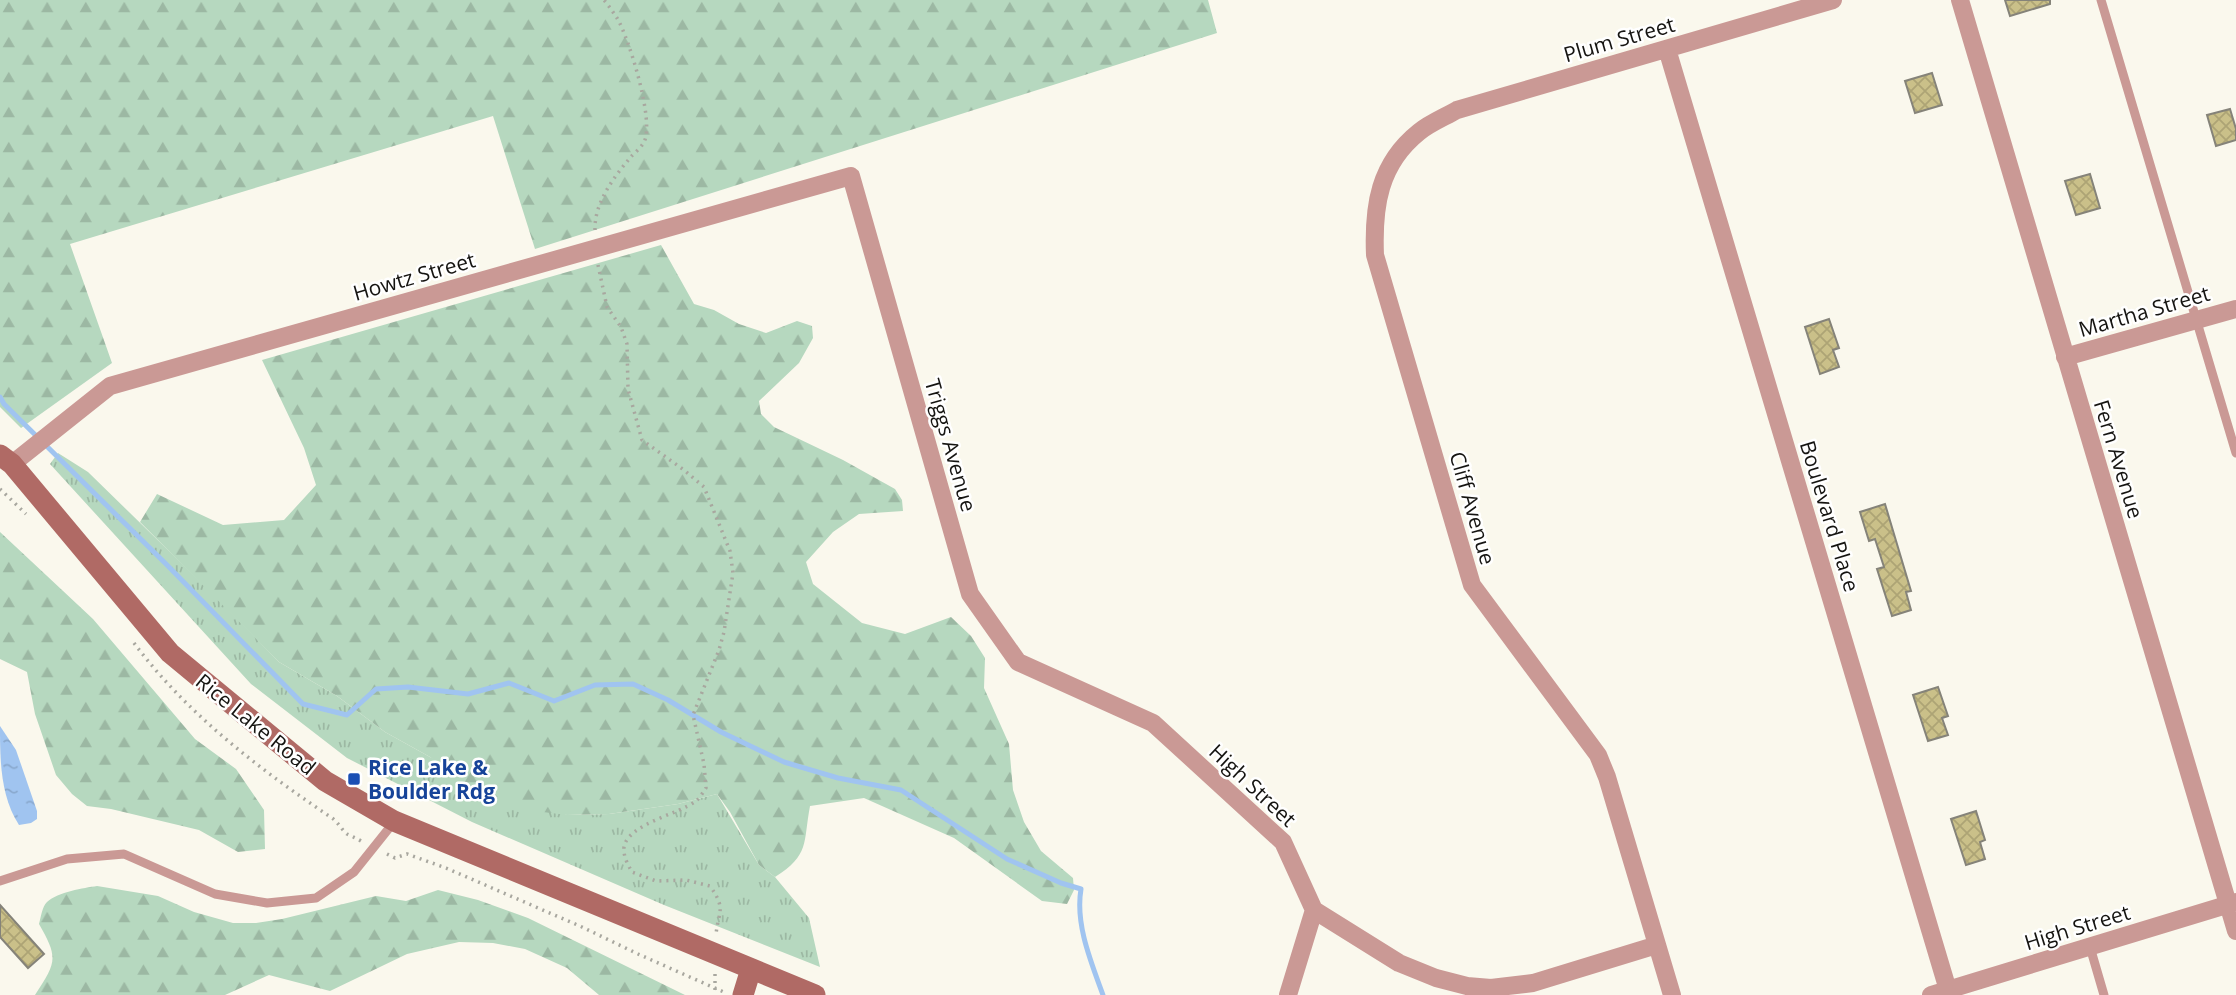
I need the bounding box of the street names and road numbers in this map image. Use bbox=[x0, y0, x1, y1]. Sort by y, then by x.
street label: Plum Street bbox=[1560, 10, 1678, 68]
street label: Howtz Street bbox=[350, 245, 478, 307]
street label: Martha Street bbox=[2075, 279, 2213, 343]
street label: Triggs Avenue bbox=[919, 375, 983, 515]
street label: Fern Avenue bbox=[2088, 396, 2150, 522]
street label: Boulevard Place bbox=[1794, 437, 1866, 595]
street label: Cliff Avenue bbox=[1443, 448, 1503, 568]
street label: Rice Lake Road bbox=[190, 667, 322, 781]
street label: High Street bbox=[1204, 738, 1302, 832]
street label: High Street bbox=[2021, 898, 2133, 956]

